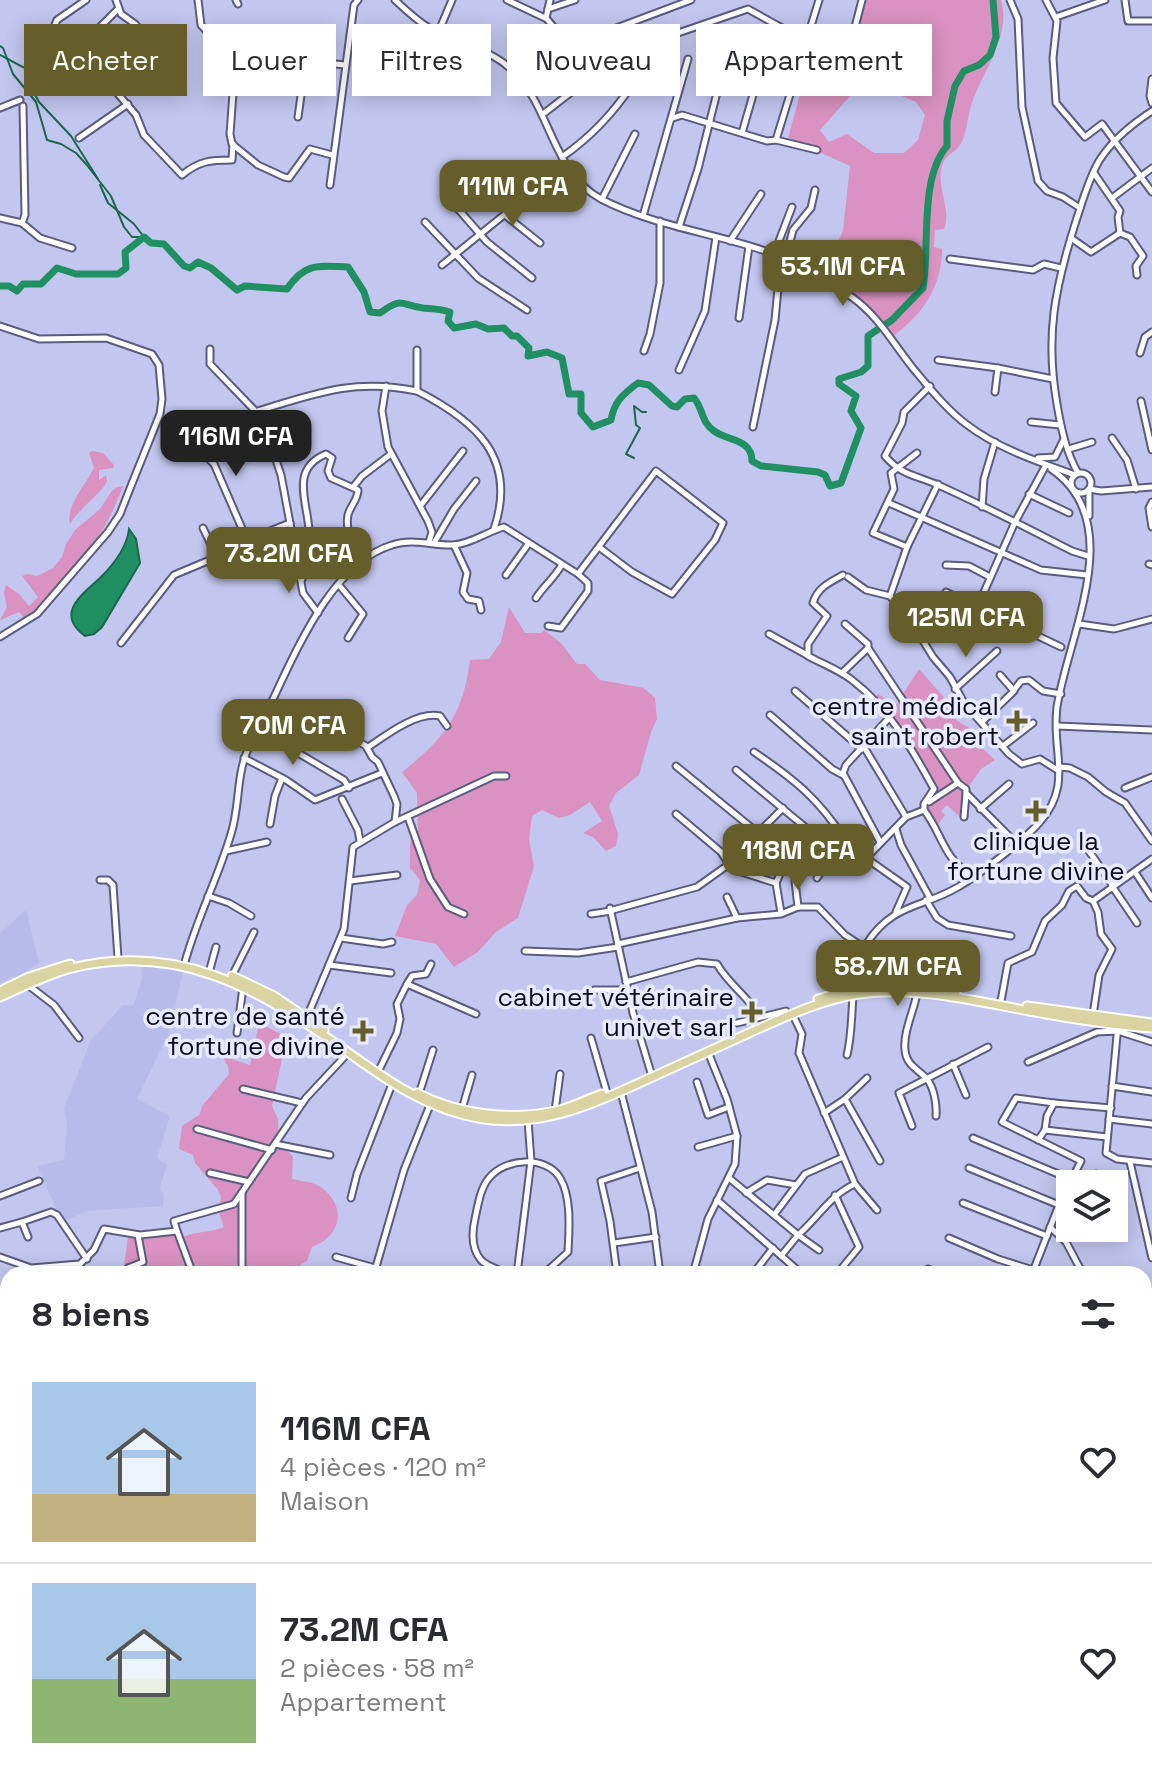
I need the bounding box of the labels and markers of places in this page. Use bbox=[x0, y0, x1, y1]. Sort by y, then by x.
pin: 111M CFA bbox=[430, 160, 596, 228]
pin: 53.1M CFA bbox=[751, 240, 935, 308]
pin: 116M CFA bbox=[153, 410, 319, 478]
pin: 73.2M CFA bbox=[197, 527, 381, 595]
pin: 125M CFA bbox=[883, 591, 1049, 659]
place label: centre médical saint robert bbox=[811, 689, 999, 753]
pin: 70M CFA bbox=[219, 699, 367, 767]
marker: centre médical saint robert bbox=[1006, 710, 1028, 732]
marker: clinique la fortune divine bbox=[1025, 800, 1047, 822]
pin: 118M CFA bbox=[715, 824, 881, 892]
place label: clinique la fortune divine bbox=[947, 824, 1125, 888]
pin: 58.7M CFA bbox=[806, 940, 990, 1008]
place label: cabinet vétérinaire univet sarl bbox=[498, 980, 734, 1044]
place label: centre de santé fortune divine bbox=[145, 999, 345, 1063]
marker: cabinet vétérinaire univet sarl bbox=[741, 1001, 763, 1023]
marker: centre de santé fortune divine bbox=[352, 1020, 374, 1042]

